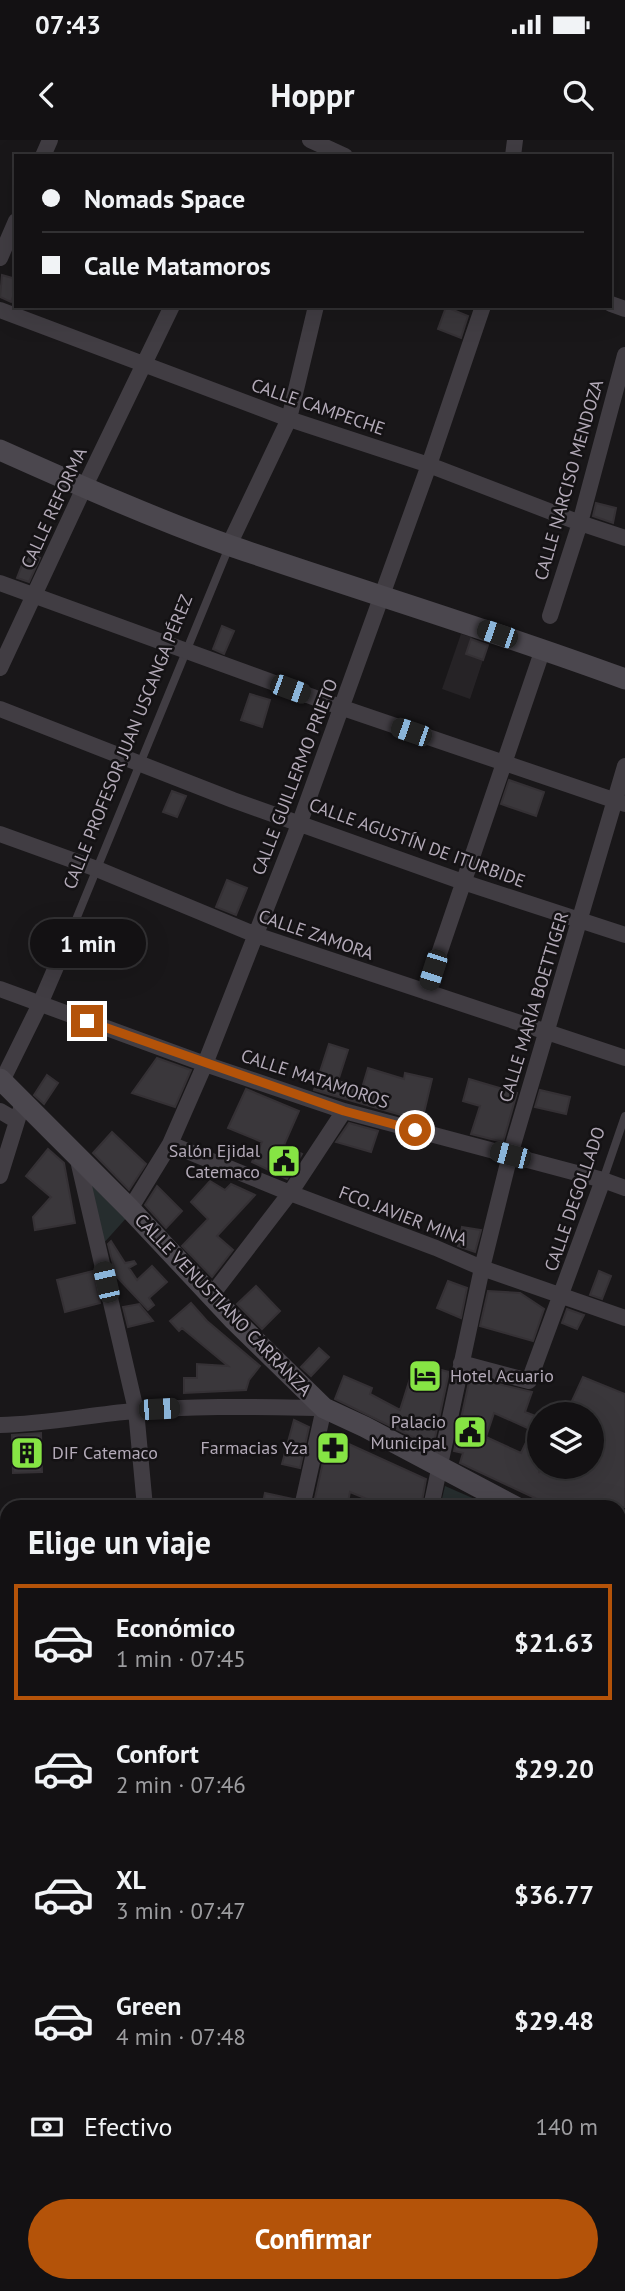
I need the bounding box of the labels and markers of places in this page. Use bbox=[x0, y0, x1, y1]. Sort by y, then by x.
place label: Salón Ejidal Catemaco bbox=[169, 1139, 261, 1183]
public building icon: Salón Ejidal Catemaco bbox=[265, 1142, 303, 1180]
hotel icon: Hotel Acuario bbox=[406, 1357, 444, 1395]
place label: Hotel Acuario bbox=[450, 1364, 554, 1387]
place label: Palacio Municipal bbox=[371, 1410, 447, 1454]
public building icon: Palacio Municipal bbox=[451, 1413, 489, 1451]
pharmacy icon: Farmacias Yza bbox=[314, 1429, 352, 1467]
building icon: DIF Catemaco bbox=[8, 1434, 46, 1472]
place label: Farmacias Yza bbox=[201, 1436, 308, 1459]
place label: DIF Catemaco bbox=[52, 1441, 158, 1464]

